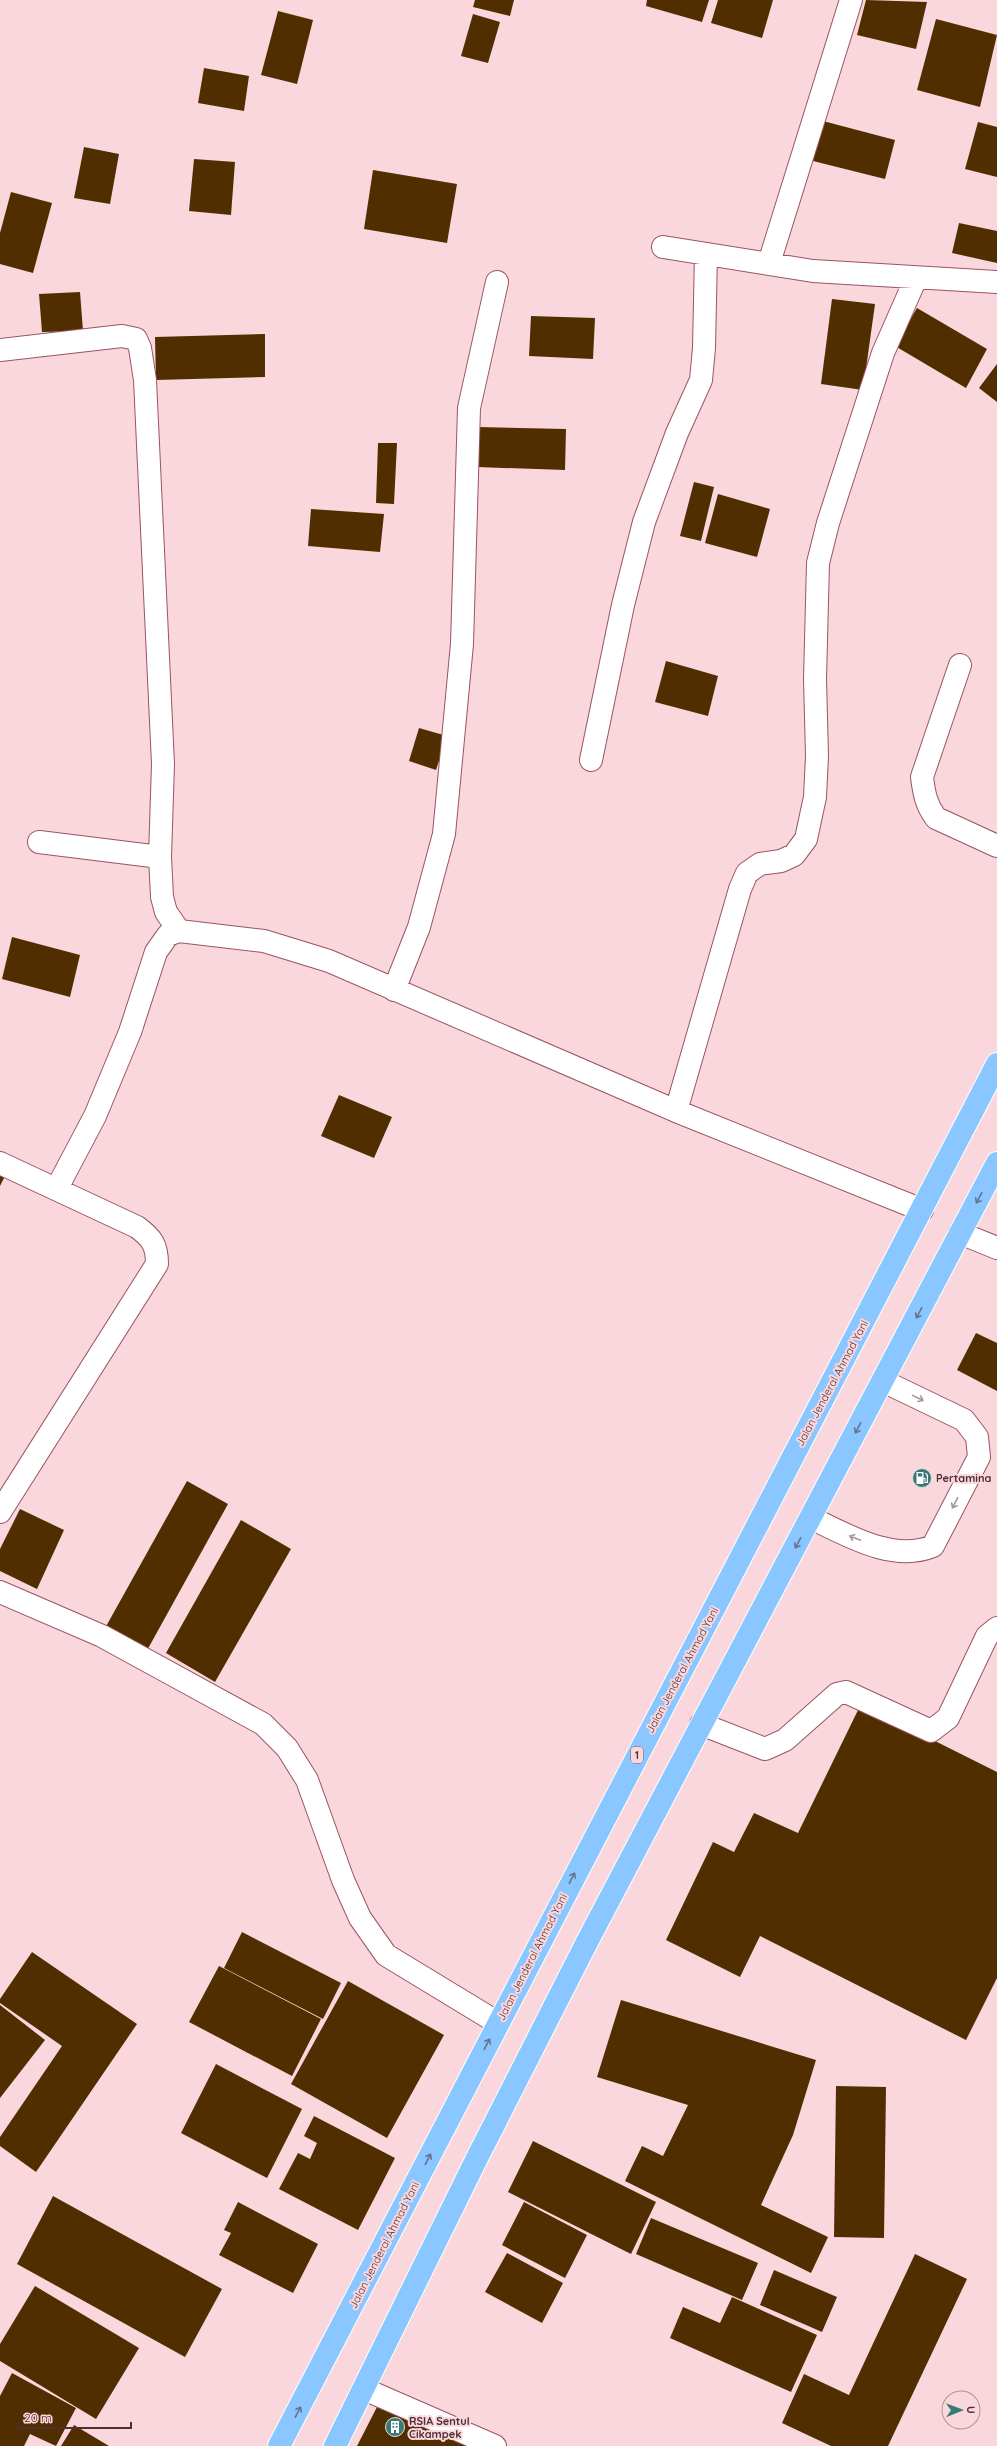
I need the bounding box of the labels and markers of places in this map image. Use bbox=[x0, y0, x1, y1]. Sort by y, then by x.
fuel station icon: Pertamina bbox=[911, 1467, 933, 1489]
place label: Pertamina bbox=[936, 1471, 991, 1485]
place label: RSIA Sentul Cikampek bbox=[409, 2414, 470, 2441]
building icon: RSIA Sentul Cikampek bbox=[384, 2416, 406, 2438]

